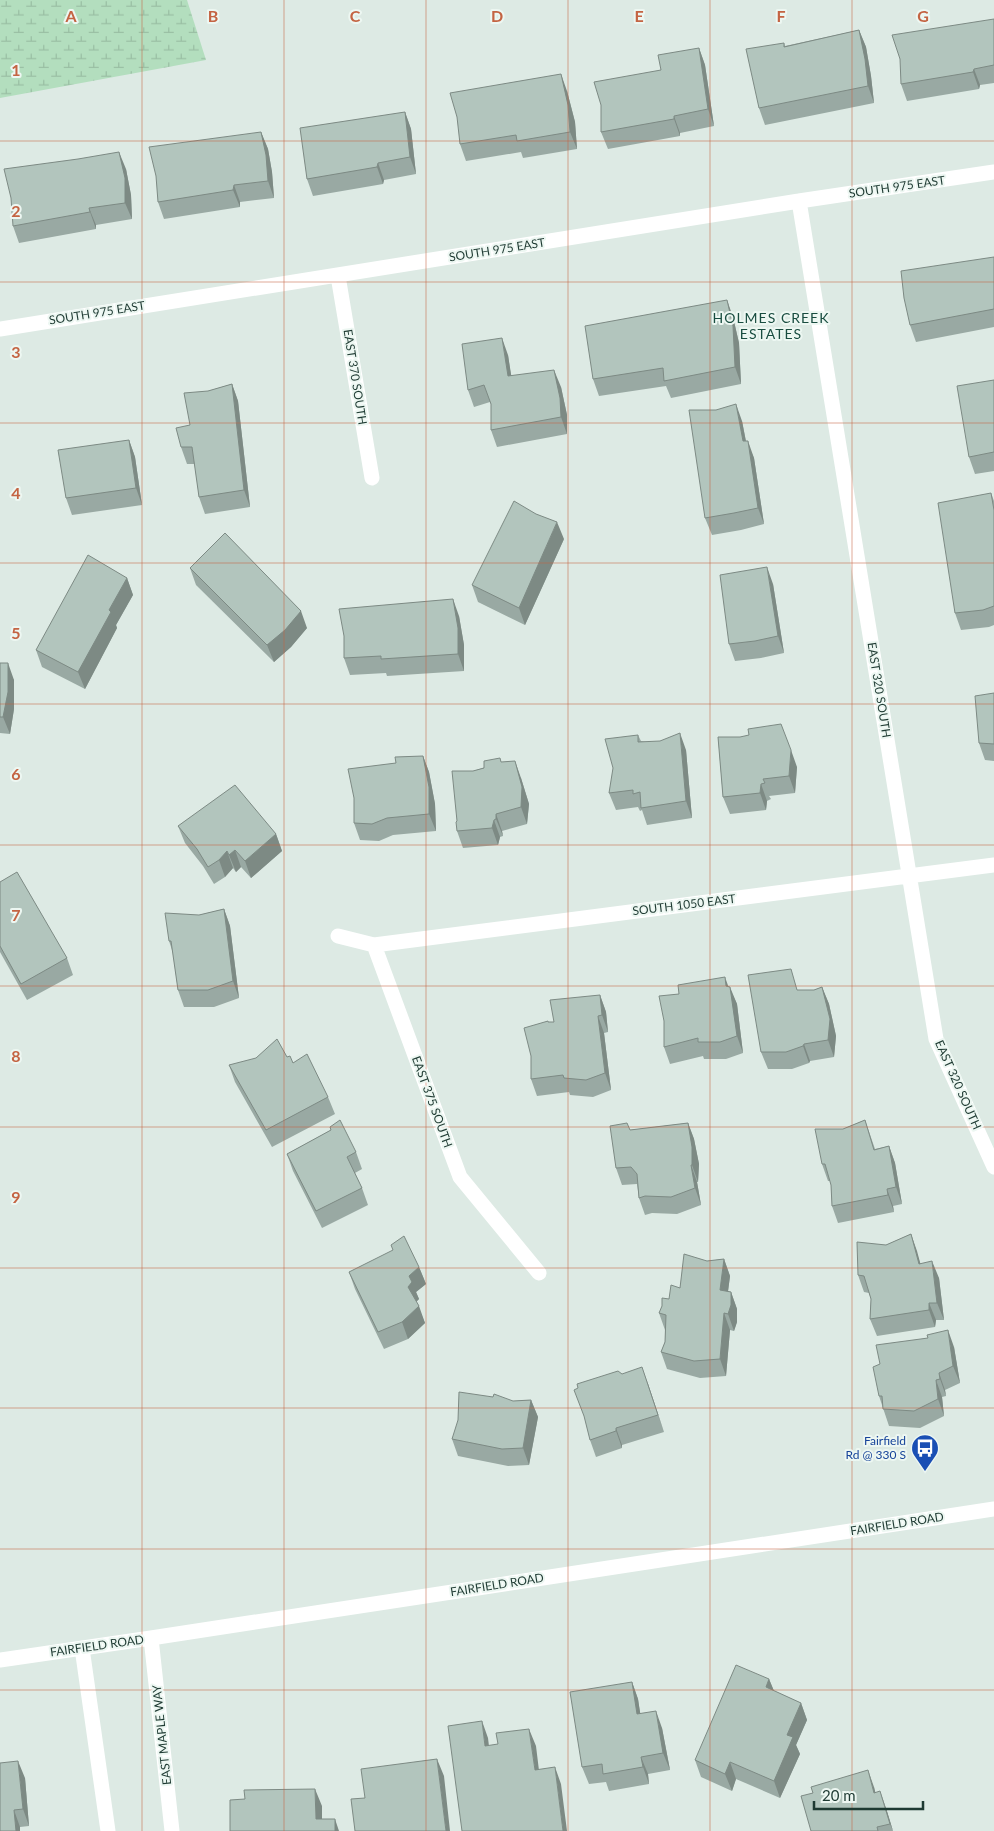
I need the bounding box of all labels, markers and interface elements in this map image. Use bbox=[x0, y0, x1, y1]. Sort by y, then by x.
text: A bbox=[64, 6, 77, 25]
text: B bbox=[208, 6, 218, 25]
text: C bbox=[350, 6, 361, 25]
text: D bbox=[491, 6, 503, 25]
text: E bbox=[634, 6, 644, 25]
text: F bbox=[776, 6, 786, 25]
text: G bbox=[917, 6, 929, 25]
text: 1 bbox=[11, 60, 21, 79]
street label: SOUTH 975 EAST bbox=[848, 172, 946, 201]
text: 2 bbox=[11, 201, 21, 220]
street label: SOUTH 975 EAST bbox=[448, 235, 546, 264]
street label: SOUTH 975 EAST bbox=[48, 298, 146, 327]
district label: HOLMES CREEK ESTATES bbox=[713, 309, 829, 342]
street label: EAST 370 SOUTH bbox=[341, 328, 370, 426]
text: 3 bbox=[11, 342, 21, 361]
text: 4 bbox=[11, 483, 21, 502]
text: 5 bbox=[11, 623, 21, 642]
street label: EAST 320 SOUTH bbox=[865, 641, 894, 739]
text: 6 bbox=[11, 764, 21, 783]
street label: SOUTH 1050 EAST bbox=[631, 891, 736, 918]
text: 7 bbox=[11, 905, 21, 924]
street label: EAST 320 SOUTH bbox=[932, 1038, 985, 1132]
text: 8 bbox=[11, 1046, 21, 1065]
street label: EAST 375 SOUTH bbox=[409, 1054, 456, 1150]
text: 9 bbox=[11, 1187, 21, 1206]
place label: Fairfield Rd @ 330 S bbox=[845, 1433, 906, 1462]
bus stop icon: Fairfield Rd @ 330 S bbox=[910, 1433, 940, 1472]
street label: FAIRFIELD ROAD bbox=[849, 1509, 945, 1538]
street label: FAIRFIELD ROAD bbox=[449, 1570, 545, 1599]
street label: FAIRFIELD ROAD bbox=[49, 1631, 145, 1660]
street label: EAST MAPLE WAY bbox=[149, 1684, 174, 1786]
scale bar bbox=[814, 1778, 923, 1810]
text: 20 m bbox=[822, 1786, 856, 1804]

